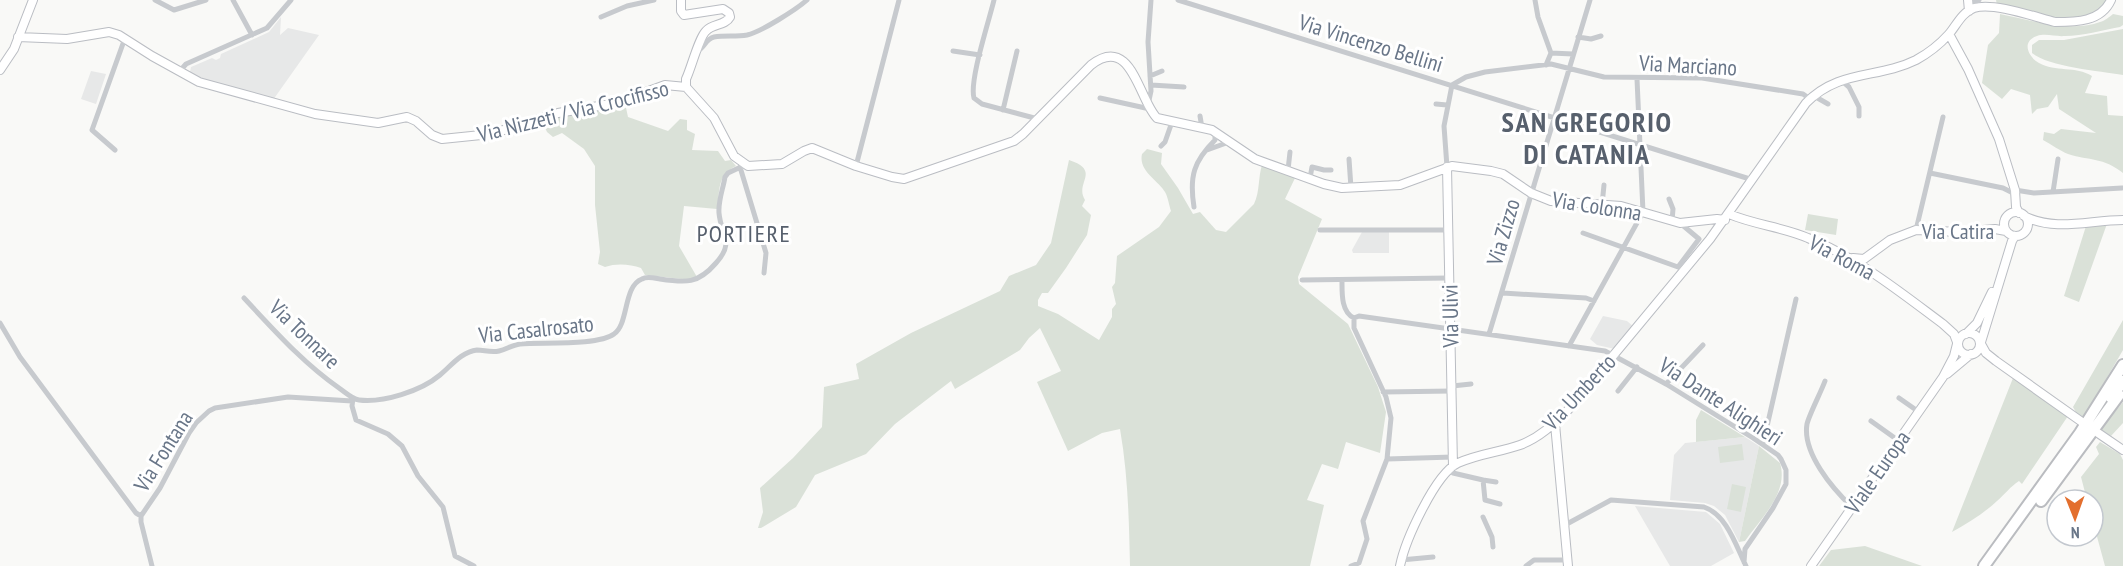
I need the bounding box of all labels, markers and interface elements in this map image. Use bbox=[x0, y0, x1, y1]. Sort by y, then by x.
street label: Via Vincenzo Bellini bbox=[1294, 7, 1447, 78]
street label: Via Marciano bbox=[1637, 48, 1738, 82]
street label: Via Nizzeti / Via Crocifisso bbox=[473, 74, 672, 149]
district label: SAN GREGORIO DI CATANIA bbox=[1502, 103, 1672, 172]
street label: Via Colonna bbox=[1549, 185, 1644, 227]
street label: Via Zizzo bbox=[1480, 196, 1526, 269]
street label: Via Catira bbox=[1921, 217, 1994, 245]
district label: PORTIERE bbox=[697, 218, 791, 249]
street label: Via Roma bbox=[1803, 228, 1880, 286]
street label: Via Ulivi bbox=[1435, 284, 1465, 349]
street label: Via Tonnare bbox=[263, 293, 346, 375]
street label: Via Casalrosato bbox=[476, 309, 595, 349]
street label: Via Umberto bbox=[1536, 348, 1622, 437]
street label: Via Dante Alighieri bbox=[1653, 350, 1788, 451]
street label: Via Fontana bbox=[127, 405, 199, 497]
street label: Viale Europa bbox=[1838, 425, 1916, 520]
north arrow bbox=[2045, 488, 2105, 548]
text: N bbox=[2071, 523, 2080, 543]

